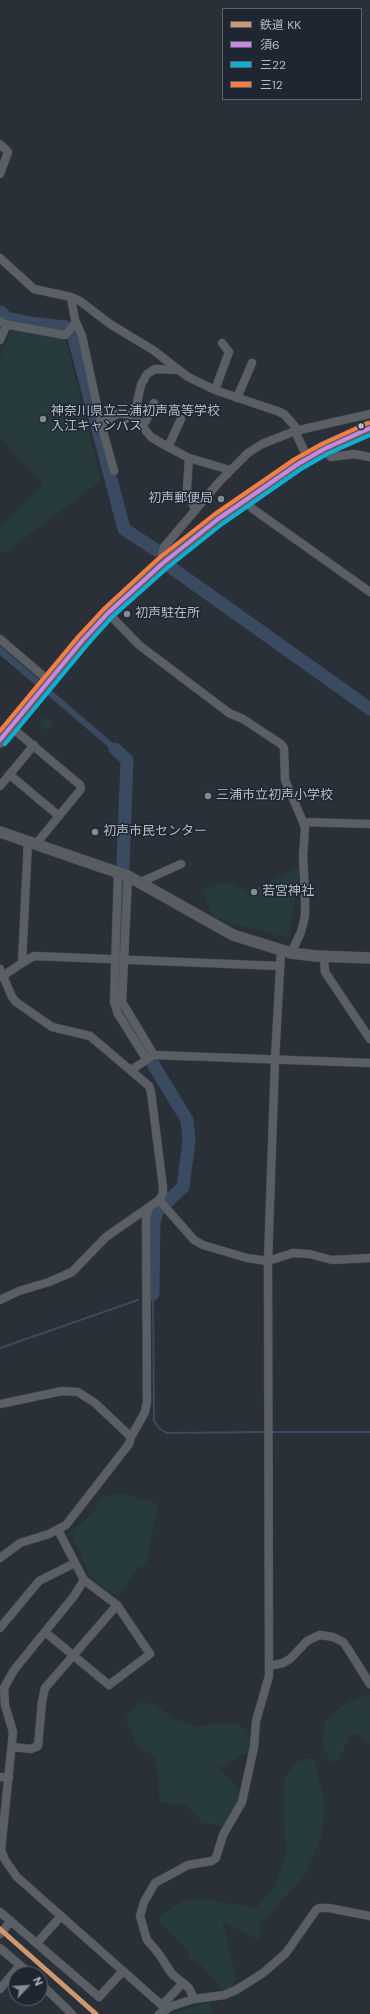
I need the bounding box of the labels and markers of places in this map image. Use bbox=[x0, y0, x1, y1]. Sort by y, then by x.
place label: 神奈川県立三浦初声高等学校 入江キャンパス bbox=[51, 404, 220, 435]
marker: 神奈川県立三浦初声高等学校 入江キャンパス bbox=[38, 414, 48, 424]
unlabelled marker bbox=[356, 421, 366, 431]
place label: 初声郵便局 bbox=[148, 491, 213, 507]
marker: 初声郵便局 bbox=[216, 494, 226, 504]
place label: 初声駐在所 bbox=[135, 606, 200, 622]
marker: 初声駐在所 bbox=[122, 609, 132, 619]
place label: 三浦市立初声小学校 bbox=[216, 788, 333, 804]
marker: 三浦市立初声小学校 bbox=[203, 791, 213, 801]
place label: 初声市民センター bbox=[103, 824, 207, 840]
marker: 初声市民センター bbox=[90, 827, 100, 837]
place label: 若宮神社 bbox=[262, 884, 314, 900]
marker: 若宮神社 bbox=[249, 887, 259, 897]

